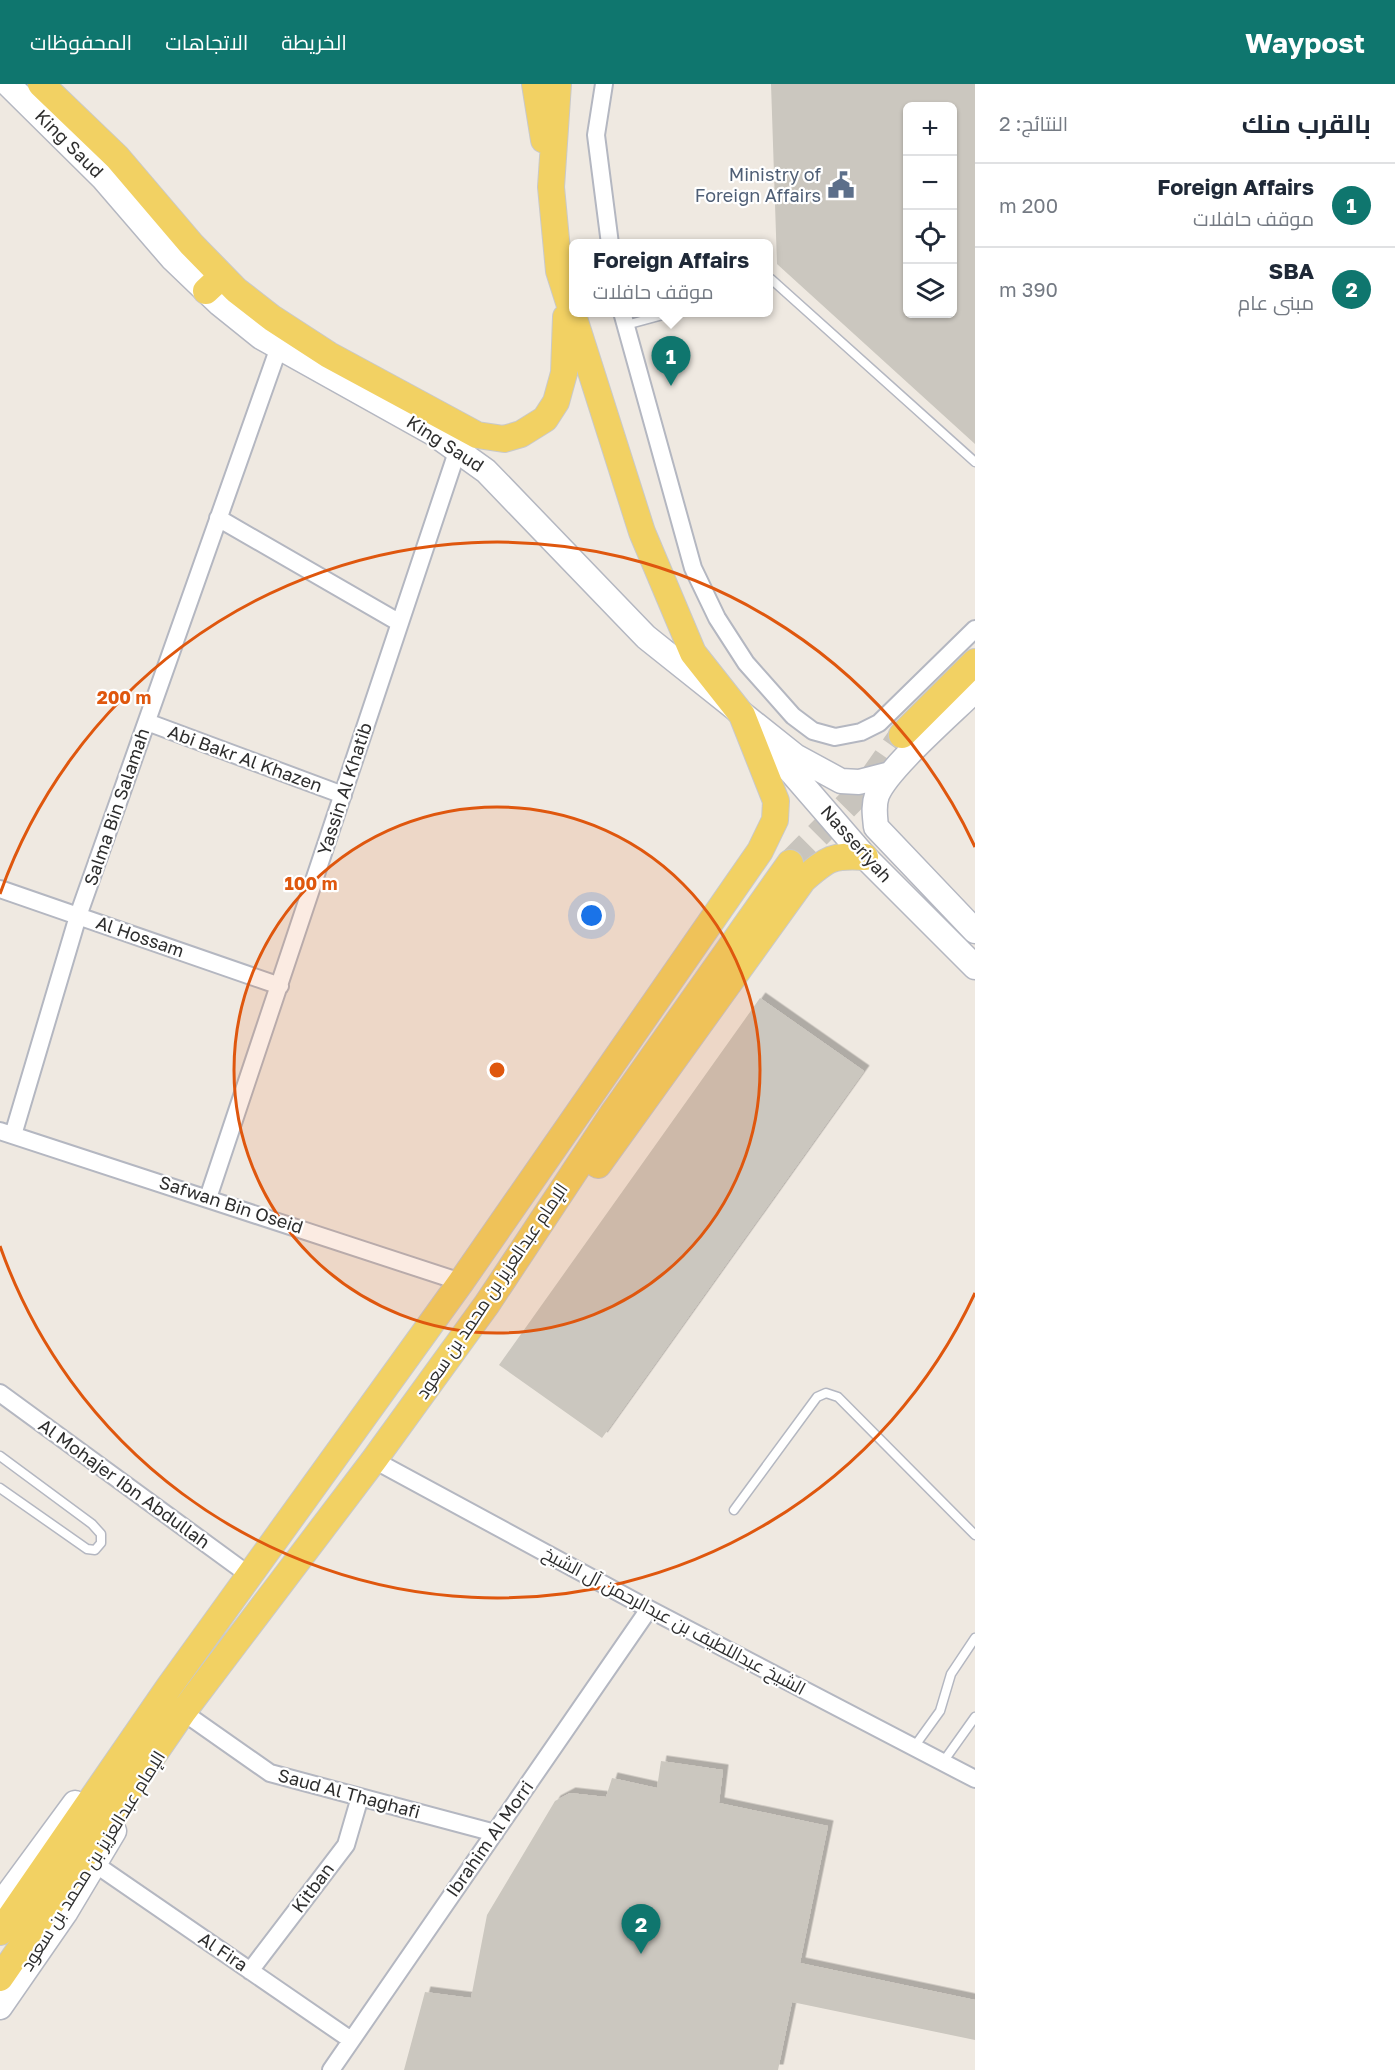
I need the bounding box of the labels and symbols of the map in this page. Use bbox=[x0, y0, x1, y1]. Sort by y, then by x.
street label: King Saud bbox=[31, 105, 108, 182]
place label: Ministry of Foreign Affairs bbox=[695, 163, 821, 206]
public building icon: Ministry of Foreign Affairs bbox=[826, 170, 856, 200]
pin: 1 bbox=[652, 336, 690, 386]
street label: King Saud bbox=[403, 410, 488, 476]
text: 200 m bbox=[97, 686, 151, 708]
street label: Abi Bakr Al Khazen bbox=[165, 720, 326, 796]
street label: Yassin Al Khatib bbox=[312, 720, 376, 858]
street label: Salma Bin Salamah bbox=[79, 725, 153, 888]
street label: Nasseriyah bbox=[816, 800, 897, 886]
text: 100 m bbox=[285, 872, 337, 894]
your location bbox=[577, 901, 606, 930]
street label: Al Hossam bbox=[93, 911, 187, 961]
centre of rings bbox=[487, 1060, 507, 1080]
street label: Safwan Bin Oseid bbox=[156, 1170, 306, 1238]
street label: الإمام عبدالعزيز بن محمد بن سعود bbox=[411, 1178, 573, 1404]
street label: Al Mohajer Ibn Abdullah bbox=[35, 1414, 215, 1553]
street label: الشيخ عبداللطيف بن عبدالرحمن آل الشيخ bbox=[538, 1541, 810, 1701]
street label: الإمام عبدالعزيز بن محمد بن سعود bbox=[15, 1746, 171, 1976]
street label: Saud Al Thaghafi bbox=[276, 1763, 423, 1823]
street label: Ibrahim Al Morri bbox=[441, 1776, 538, 1901]
street label: Kitban bbox=[286, 1858, 338, 1917]
pin: 2 bbox=[622, 1904, 660, 1954]
street label: Al Fira bbox=[195, 1927, 252, 1976]

